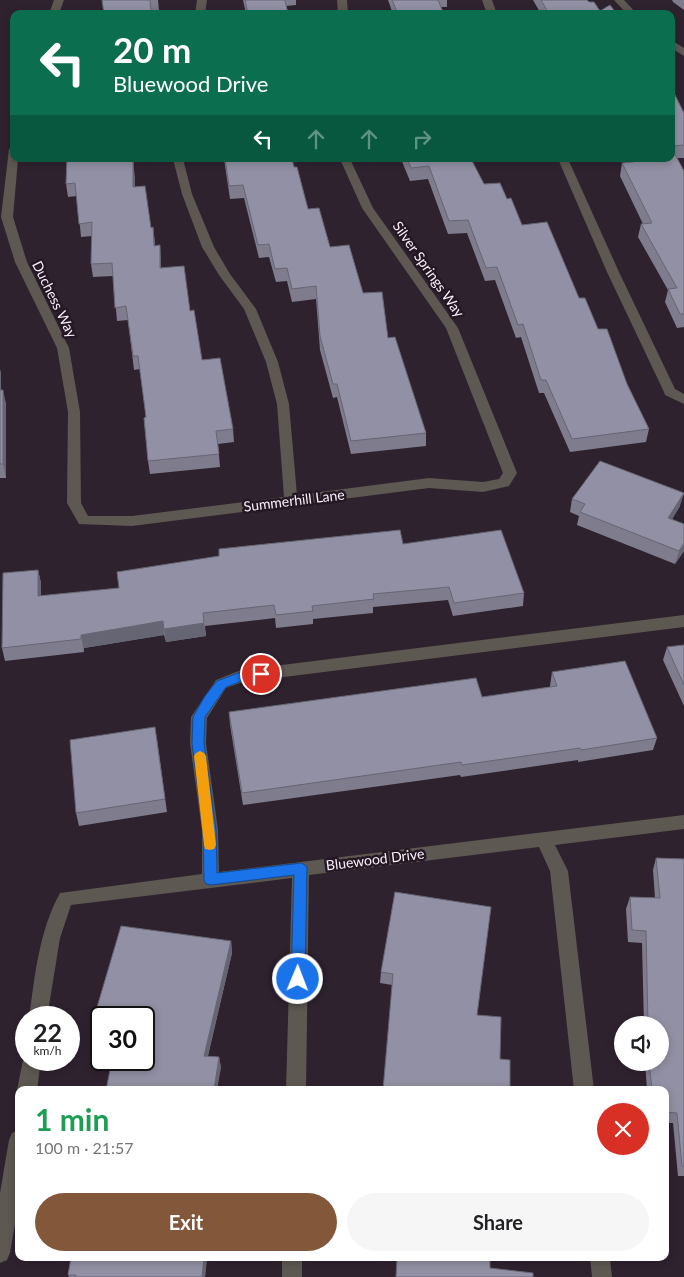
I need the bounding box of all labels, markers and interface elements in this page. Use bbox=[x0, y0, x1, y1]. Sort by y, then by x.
text: 20 m bbox=[113, 28, 191, 70]
icon: left bbox=[30, 30, 95, 95]
text: Bluewood Drive bbox=[113, 70, 268, 97]
icon: left bbox=[249, 125, 277, 153]
icon: ahead bbox=[302, 125, 330, 153]
icon: ahead bbox=[355, 125, 383, 153]
icon: right bbox=[408, 125, 436, 153]
street label: Silver Springs Way bbox=[390, 218, 469, 321]
street label: Duchess Way bbox=[29, 258, 81, 341]
street label: Summerhill Lane bbox=[243, 485, 345, 515]
pin bbox=[240, 653, 282, 695]
icon: arrive bbox=[247, 660, 275, 688]
street label: Bluewood Drive bbox=[325, 845, 425, 873]
position arrow bbox=[271, 952, 323, 1004]
speed limit sign: 30 bbox=[90, 1006, 155, 1071]
map controls bbox=[614, 1016, 669, 1071]
button: sound bbox=[614, 1016, 669, 1071]
text: 22 bbox=[33, 1017, 62, 1047]
text: km/h bbox=[33, 1043, 62, 1058]
text: 1 min bbox=[35, 1101, 109, 1137]
button: close bbox=[597, 1103, 649, 1155]
text: 100 m · 21:57 bbox=[35, 1138, 134, 1157]
button: Exit bbox=[35, 1193, 337, 1251]
button: Share bbox=[347, 1193, 649, 1251]

